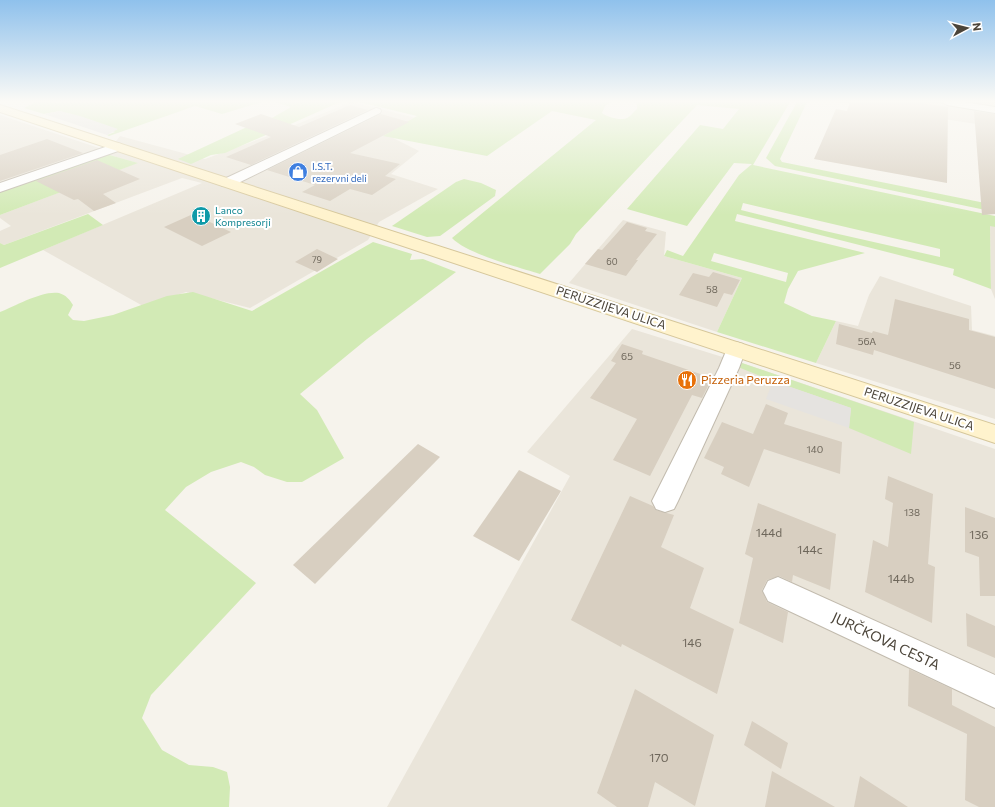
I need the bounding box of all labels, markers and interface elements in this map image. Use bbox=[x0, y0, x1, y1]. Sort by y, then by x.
north arrow bbox=[947, 8, 987, 48]
text: N bbox=[970, 22, 984, 32]
place label: I.S.T. rezervni deli bbox=[312, 160, 367, 184]
shop icon: I.S.T. rezervni deli bbox=[287, 161, 309, 183]
place label: Lanco Kompresorji bbox=[215, 204, 271, 228]
building icon: Lanco Kompresorji bbox=[190, 205, 212, 227]
house number: 79 bbox=[312, 254, 322, 265]
house number: 60 bbox=[606, 256, 618, 267]
street label: PERUZZIJEVA ULICA bbox=[554, 283, 668, 332]
house number: 58 bbox=[706, 283, 718, 295]
house number: 56A bbox=[858, 335, 876, 347]
house number: 65 bbox=[621, 350, 633, 362]
house number: 56 bbox=[949, 359, 961, 371]
restaurant icon: Pizzeria Peruzza bbox=[676, 369, 698, 391]
place label: Pizzeria Peruzza bbox=[701, 372, 790, 386]
street label: PERUZZIJEVA ULICA bbox=[862, 384, 976, 433]
house number: 140 bbox=[807, 443, 823, 455]
house number: 138 bbox=[904, 506, 920, 518]
house number: 144d bbox=[756, 525, 782, 539]
house number: 136 bbox=[969, 527, 989, 541]
house number: 144c bbox=[797, 542, 823, 556]
house number: 144b bbox=[888, 571, 914, 585]
street label: JURČKOVA CESTA bbox=[829, 608, 943, 673]
house number: 146 bbox=[682, 635, 702, 649]
house number: 170 bbox=[649, 750, 669, 764]

